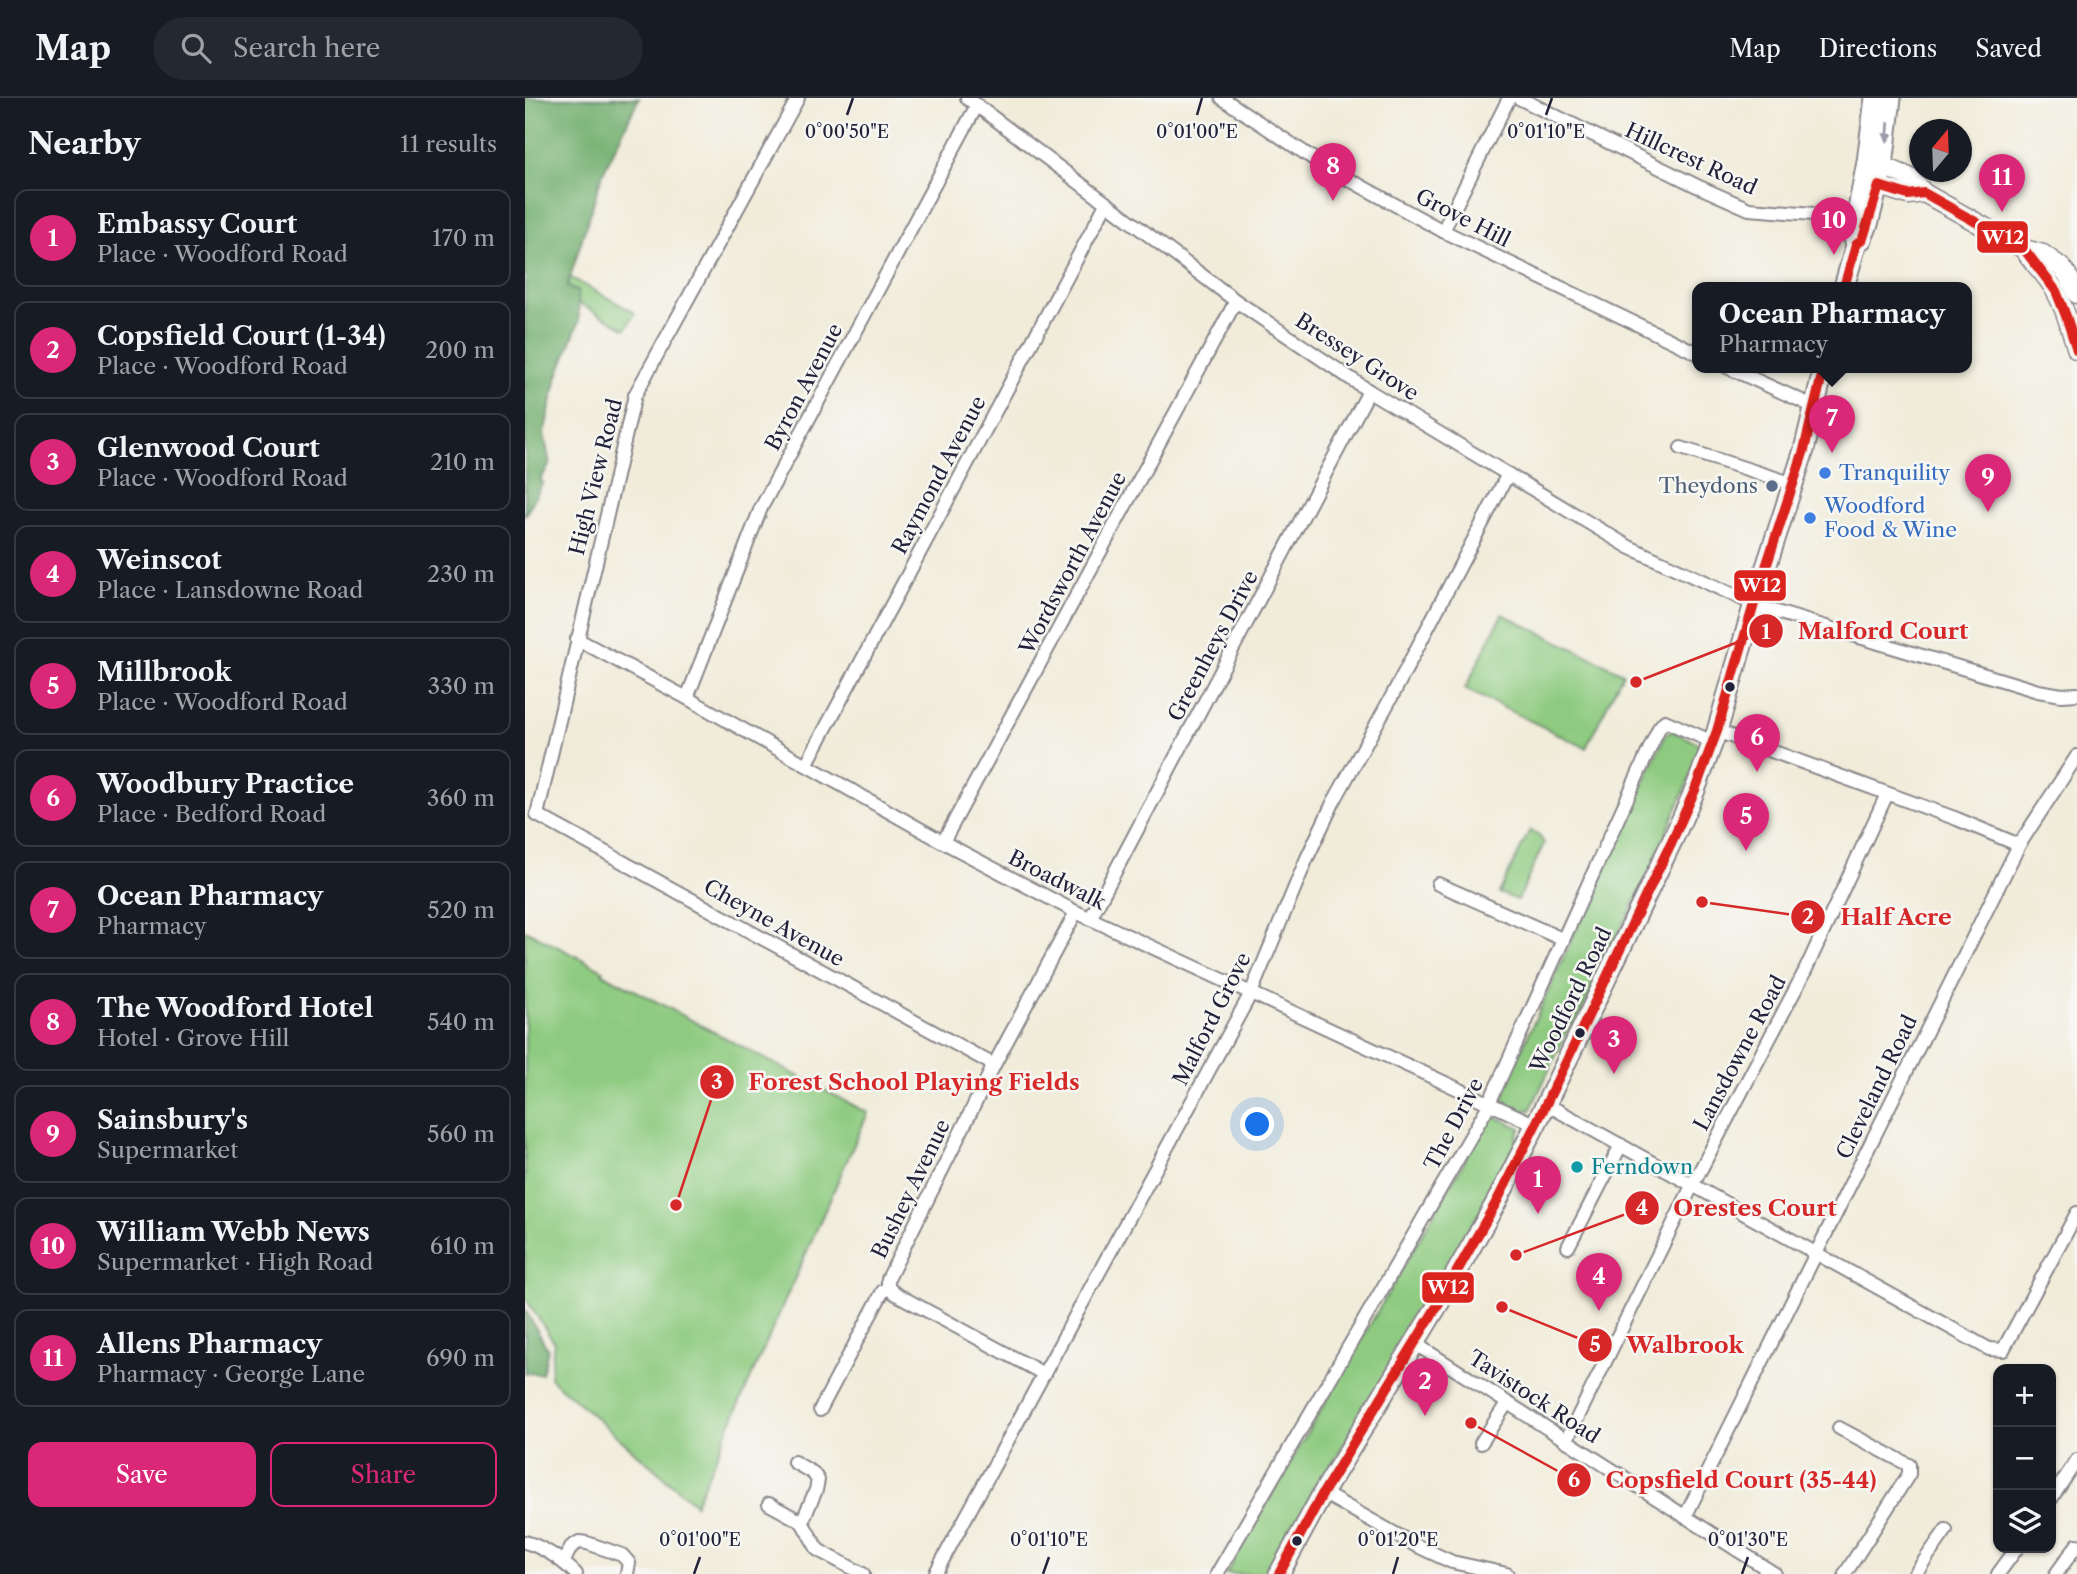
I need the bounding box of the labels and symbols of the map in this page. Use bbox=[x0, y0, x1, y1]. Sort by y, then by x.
street label: Hillcrest Road bbox=[1621, 117, 1761, 200]
north arrow bbox=[1909, 119, 1972, 182]
text: 0°00'50"E bbox=[805, 121, 889, 143]
text: 0°01'00"E bbox=[1156, 121, 1238, 143]
text: 0°01'10"E bbox=[1507, 121, 1585, 143]
one-way arrow bbox=[1882, 121, 1893, 143]
pin: 8 bbox=[1310, 143, 1356, 201]
pin: 11 bbox=[1979, 154, 2025, 212]
street label: Grove Hill bbox=[1412, 183, 1515, 252]
pin: 10 bbox=[1811, 197, 1857, 255]
line badge: W12 bbox=[1976, 220, 2029, 254]
text: W12 bbox=[1981, 226, 2024, 249]
street label: Bressey Grove bbox=[1291, 308, 1423, 406]
street label: Byron Avenue bbox=[760, 319, 847, 454]
street label: Raymond Avenue bbox=[886, 391, 991, 558]
pin: 7 bbox=[1809, 395, 1855, 453]
street label: High View Road bbox=[564, 396, 627, 558]
pin: 9 bbox=[1965, 454, 2011, 512]
place label: Tranquility bbox=[1839, 460, 1950, 485]
marker: Tranquility bbox=[1817, 465, 1833, 481]
street label: Wordsworth Avenue bbox=[1013, 467, 1131, 659]
place label: Theydons bbox=[1659, 473, 1758, 498]
marker: Theydons bbox=[1764, 478, 1780, 494]
place label: Woodford Food & Wine bbox=[1823, 493, 1957, 542]
marker: Woodford Food & Wine bbox=[1802, 510, 1818, 526]
street label: Greenheys Drive bbox=[1162, 566, 1263, 725]
line badge: W12 bbox=[1733, 569, 1787, 602]
text: W12 bbox=[1738, 574, 1781, 597]
callout: Malford Court bbox=[1749, 609, 1982, 653]
text: Malford Court bbox=[1798, 617, 1969, 645]
text: 1 bbox=[1761, 619, 1771, 644]
unlabelled marker bbox=[1723, 680, 1737, 694]
pin: 6 bbox=[1734, 714, 1780, 772]
pin: 5 bbox=[1723, 793, 1769, 851]
street label: Broadwalk bbox=[1004, 844, 1111, 915]
street label: Cheyne Avenue bbox=[700, 874, 849, 971]
callout: Half Acre bbox=[1791, 895, 1966, 939]
text: Half Acre bbox=[1840, 903, 1952, 931]
text: 2 bbox=[1802, 904, 1814, 929]
street label: Woodford Road bbox=[1524, 923, 1617, 1078]
street label: Malford Grove bbox=[1167, 948, 1256, 1089]
street label: Lansdowne Road bbox=[1688, 971, 1791, 1135]
street label: Cleveland Road bbox=[1831, 1011, 1922, 1163]
pin: 3 bbox=[1591, 1016, 1637, 1074]
unlabelled marker bbox=[1573, 1026, 1587, 1040]
callout: Forest School Playing Fields bbox=[700, 1060, 1094, 1104]
text: Forest School Playing Fields bbox=[748, 1068, 1080, 1096]
text: 3 bbox=[711, 1069, 723, 1094]
street label: The Drive bbox=[1419, 1073, 1488, 1174]
your location bbox=[1240, 1107, 1274, 1141]
street label: Bushey Avenue bbox=[866, 1115, 955, 1262]
place label: Ferndown bbox=[1591, 1154, 1693, 1179]
pin: 1 bbox=[1515, 1156, 1561, 1214]
marker: Ferndown bbox=[1569, 1159, 1585, 1175]
callout: Orestes Court bbox=[1625, 1186, 1851, 1230]
text: Orestes Court bbox=[1673, 1194, 1837, 1222]
text: 4 bbox=[1636, 1195, 1648, 1220]
pin: 4 bbox=[1576, 1253, 1622, 1311]
line badge: W12 bbox=[1421, 1271, 1475, 1304]
text: W12 bbox=[1426, 1276, 1469, 1299]
callout: Walbrook bbox=[1577, 1323, 1758, 1367]
text: Walbrook bbox=[1625, 1331, 1745, 1359]
text: 5 bbox=[1589, 1332, 1601, 1357]
street label: Tavistock Road bbox=[1464, 1345, 1605, 1448]
pin: 2 bbox=[1402, 1358, 1448, 1416]
callout: Copsfield Court (35-44) bbox=[1557, 1458, 1891, 1502]
text: Copsfield Court (35-44) bbox=[1605, 1466, 1877, 1494]
text: 6 bbox=[1568, 1467, 1580, 1492]
text: 0°01'00"E bbox=[659, 1529, 741, 1551]
text: 0°01'10"E bbox=[1010, 1529, 1088, 1551]
text: 0°01'20"E bbox=[1358, 1529, 1438, 1551]
text: 0°01'30"E bbox=[1708, 1529, 1788, 1551]
unlabelled marker bbox=[1290, 1534, 1304, 1548]

